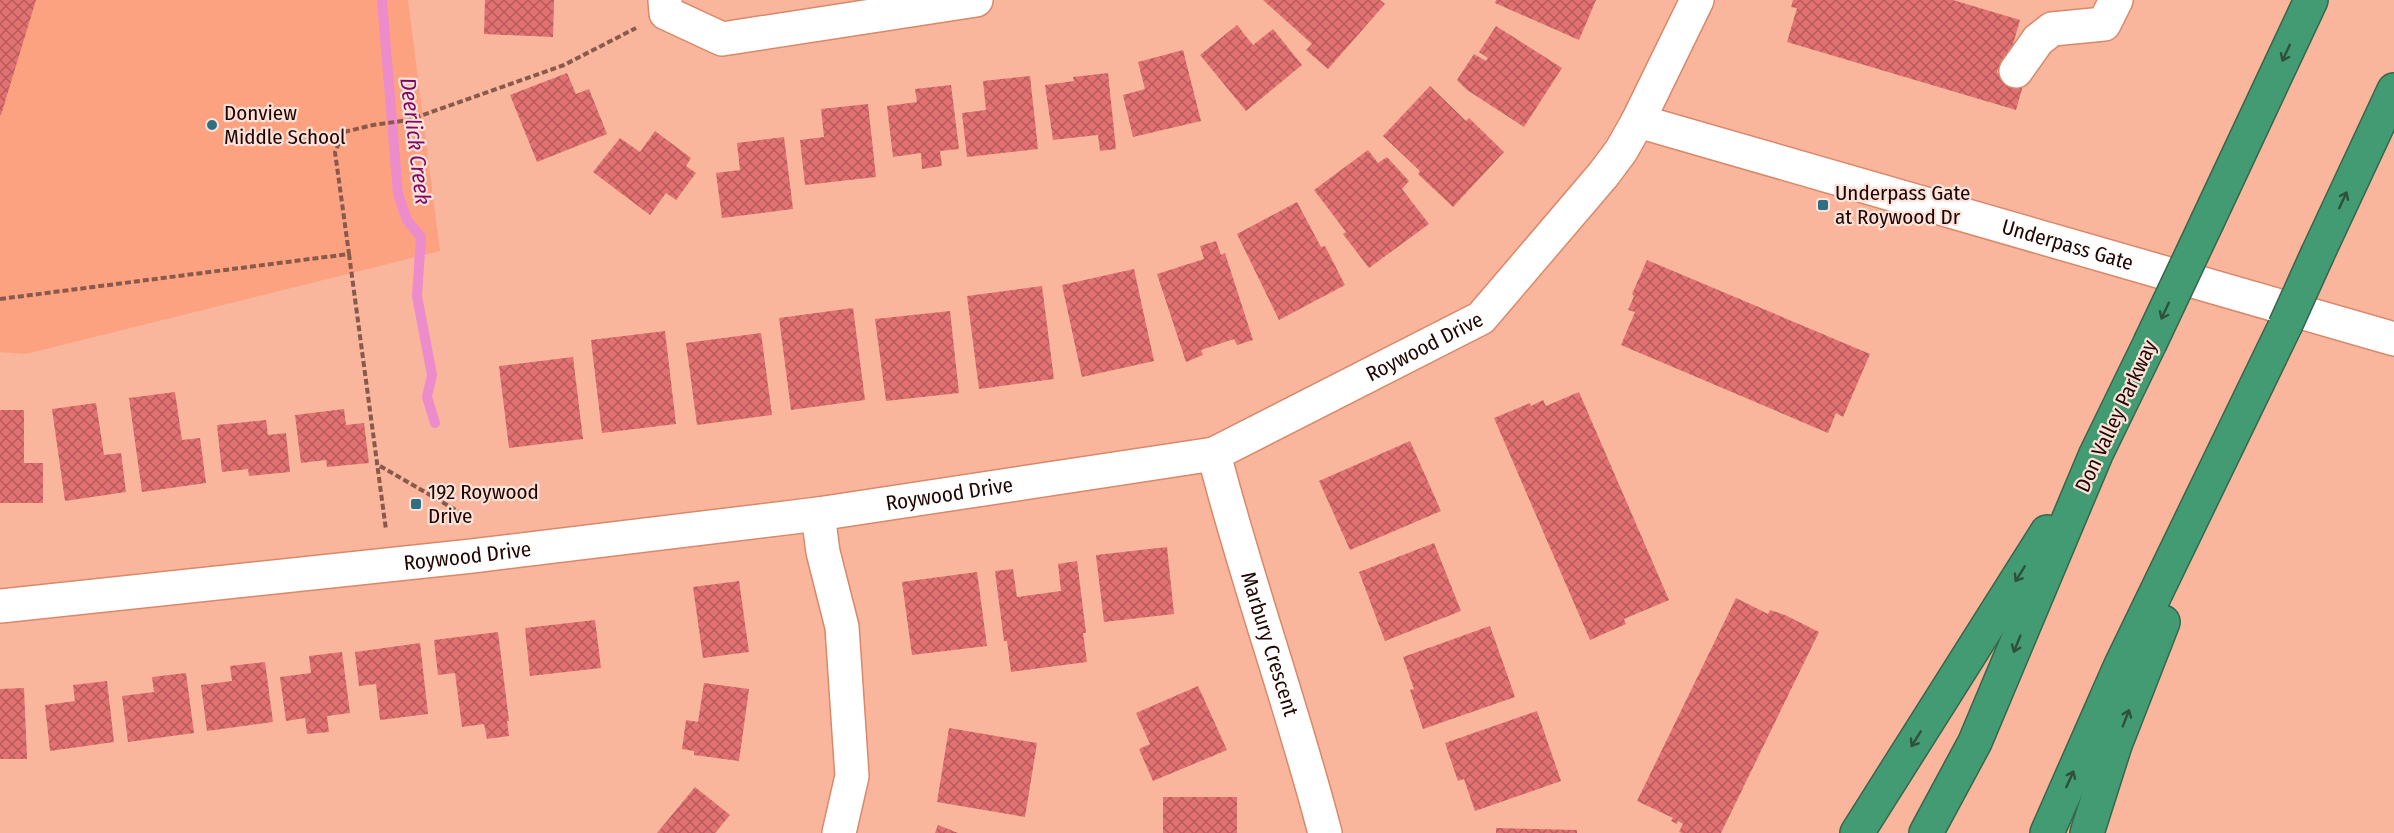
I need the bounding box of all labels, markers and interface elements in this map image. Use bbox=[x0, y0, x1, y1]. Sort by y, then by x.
one-way arrow bbox=[2280, 43, 2292, 61]
water label: Deerlick Creek bbox=[394, 76, 437, 206]
place label: Donview Middle School bbox=[224, 100, 346, 150]
marker: Donview Middle School bbox=[205, 118, 219, 132]
place label: Underpass Gate at Roywood Dr bbox=[1835, 180, 1970, 230]
one-way arrow bbox=[2337, 191, 2349, 209]
marker: Underpass Gate at Roywood Dr bbox=[1816, 198, 1830, 212]
street label: Underpass Gate bbox=[1999, 214, 2136, 276]
one-way arrow bbox=[2159, 302, 2171, 320]
street label: Roywood Drive bbox=[1362, 306, 1488, 387]
street label: Don Valley Parkway bbox=[2069, 335, 2163, 496]
street label: Roywood Drive bbox=[884, 472, 1015, 517]
place label: 192 Roywood Drive bbox=[428, 479, 539, 529]
marker: 192 Roywood Drive bbox=[409, 497, 423, 511]
street label: Roywood Drive bbox=[402, 536, 533, 576]
one-way arrow bbox=[2014, 566, 2026, 582]
street label: Marbury Crescent bbox=[1235, 569, 1304, 720]
one-way arrow bbox=[2011, 635, 2022, 653]
one-way arrow bbox=[2121, 709, 2132, 728]
one-way arrow bbox=[1909, 730, 1921, 747]
one-way arrow bbox=[2065, 770, 2076, 788]

